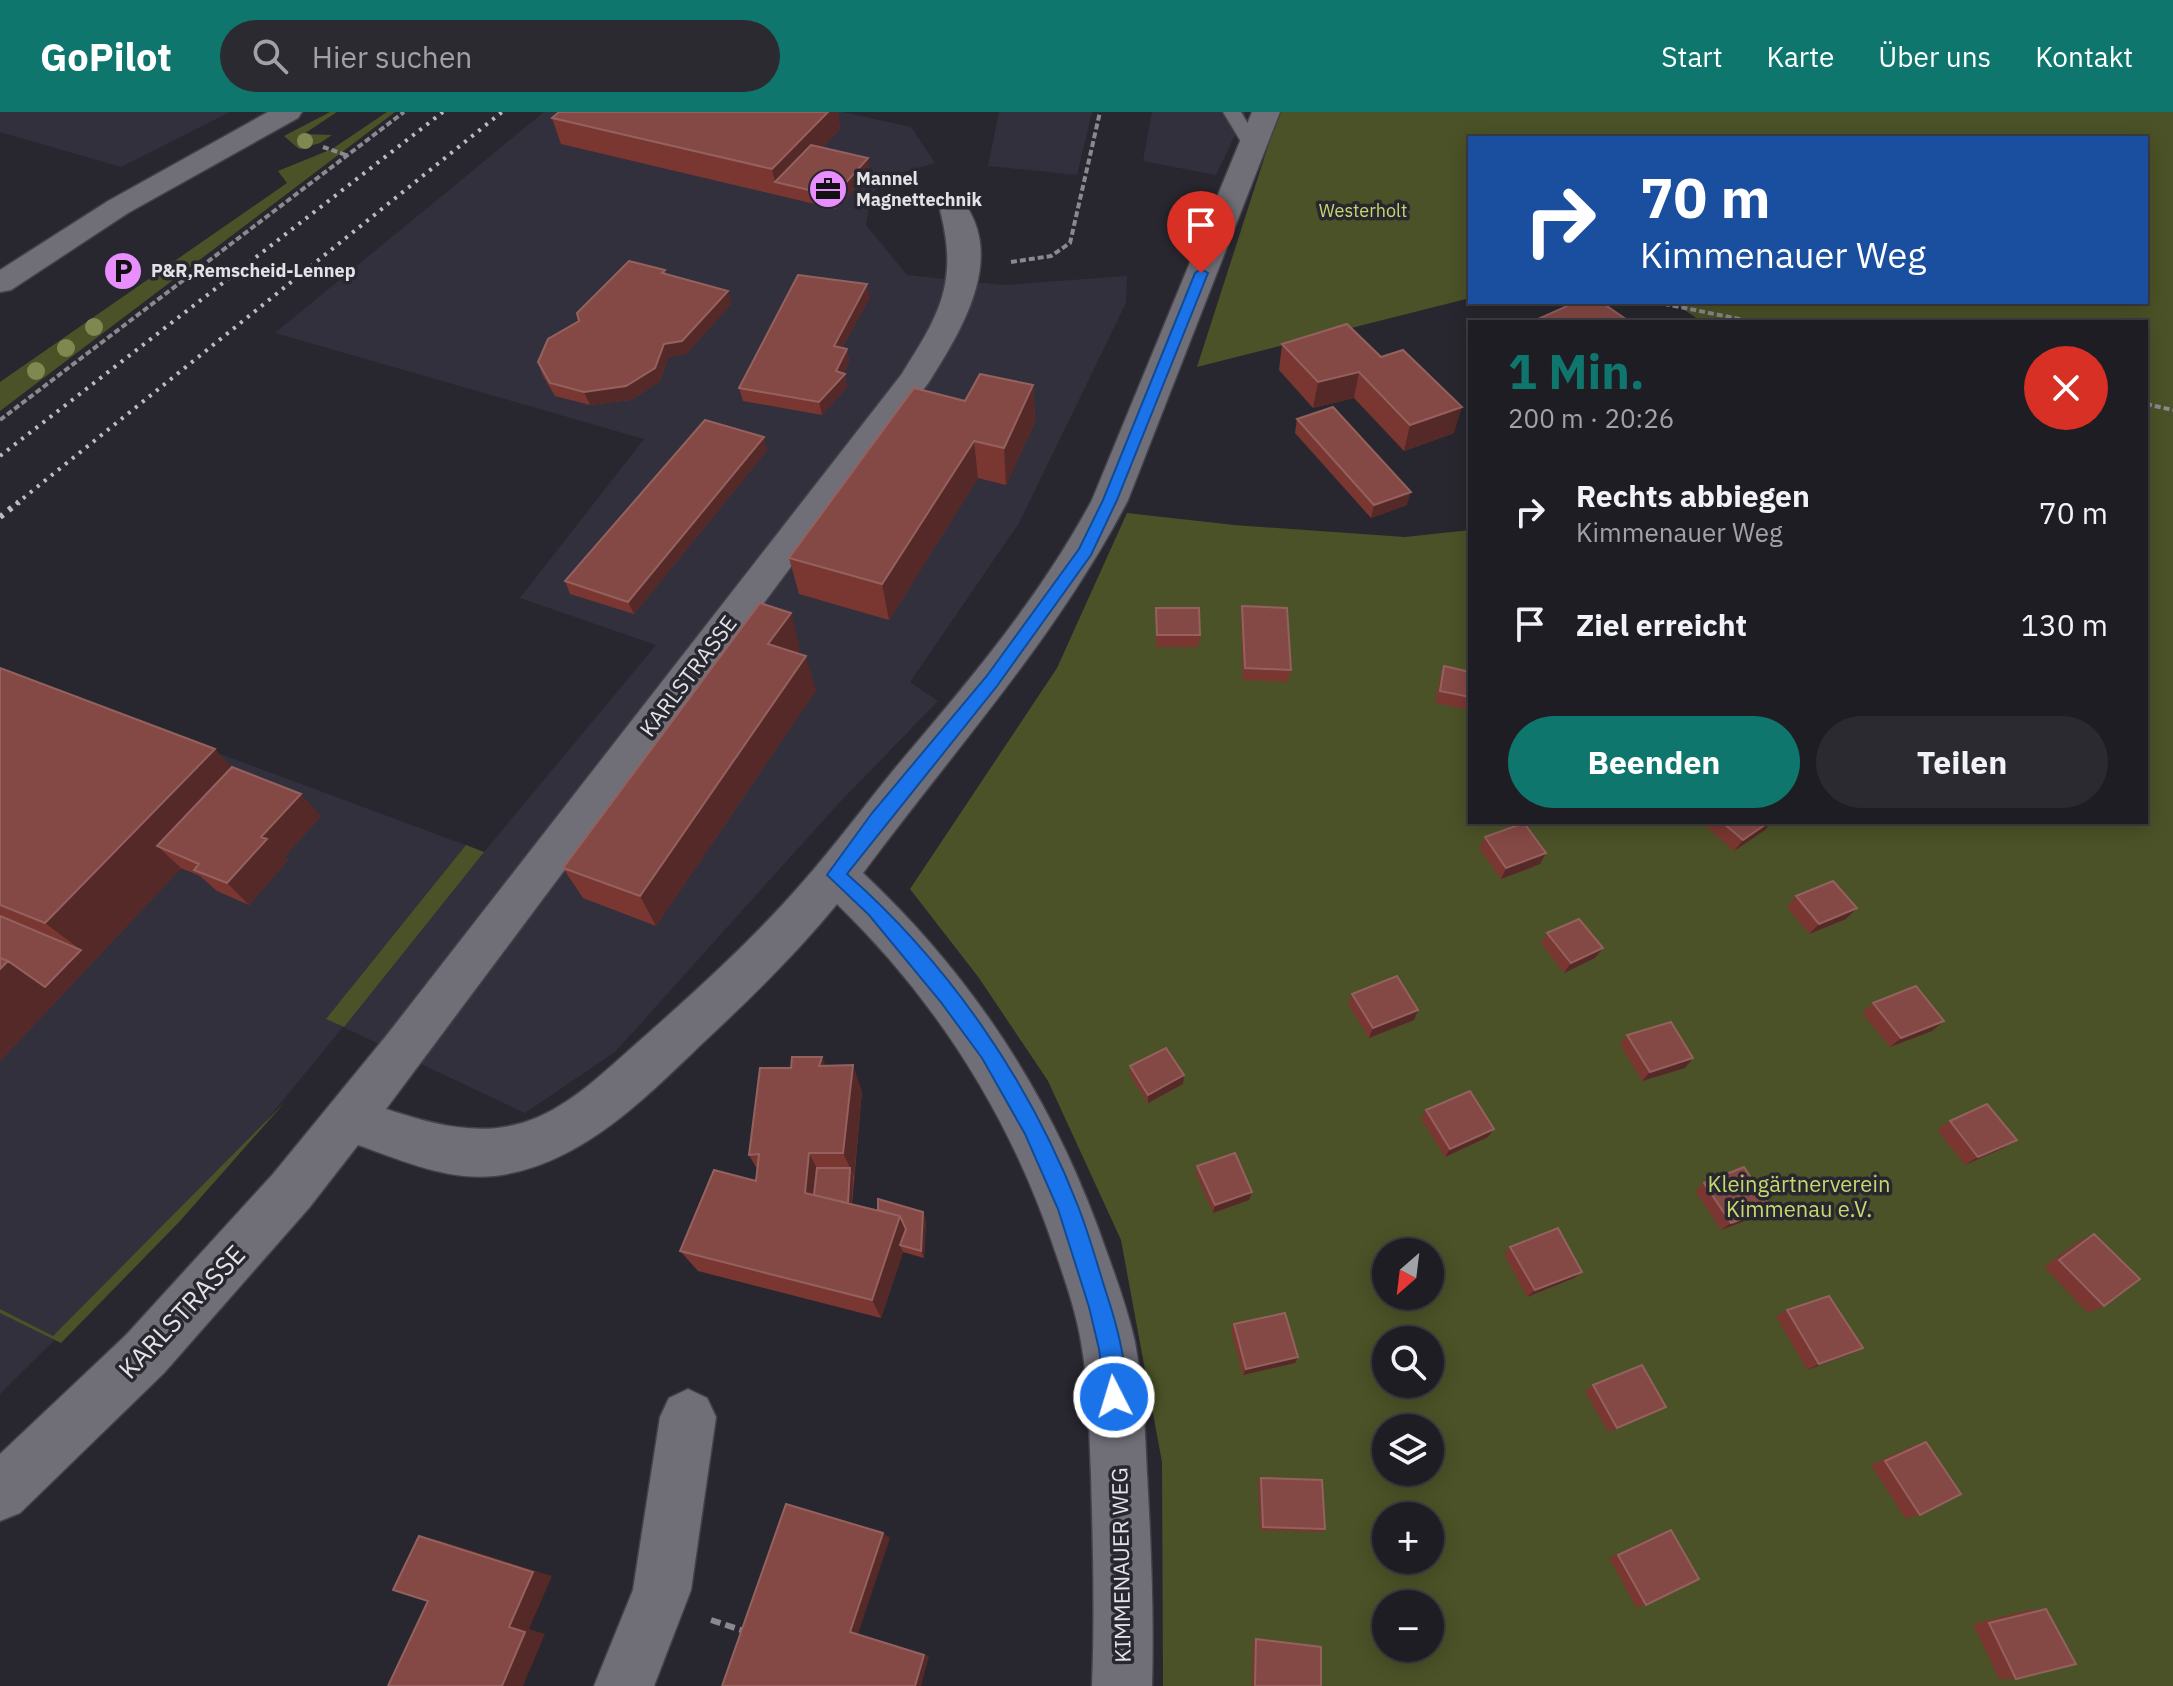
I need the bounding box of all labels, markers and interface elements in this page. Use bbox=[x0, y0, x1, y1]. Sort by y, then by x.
search box bbox=[220, 20, 780, 92]
text: GoPilot bbox=[40, 32, 172, 81]
icon: search bbox=[248, 34, 292, 78]
text: Hier suchen bbox=[312, 37, 472, 76]
text: Start bbox=[1661, 38, 1723, 75]
text: Karte bbox=[1767, 38, 1834, 75]
text: Über uns bbox=[1878, 38, 1991, 75]
text: Kontakt bbox=[2035, 38, 2133, 75]
text: 70 m bbox=[1640, 161, 1770, 233]
place label: Mannel Magnettechnik bbox=[856, 167, 982, 211]
office icon: Mannel Magnettechnik bbox=[807, 168, 849, 210]
icon: right bbox=[1508, 168, 1612, 272]
pin bbox=[1167, 191, 1235, 273]
park label: Westerholt bbox=[1319, 199, 1407, 222]
icon: arrive bbox=[1179, 203, 1223, 247]
text: Kimmenauer Weg bbox=[1640, 231, 1926, 278]
parking icon: P&R,Remscheid-Lennep bbox=[102, 250, 144, 292]
place label: P&R,Remscheid-Lennep bbox=[151, 259, 356, 282]
text: 1 Min. bbox=[1508, 340, 1645, 402]
button: close bbox=[2024, 346, 2108, 430]
text: 200 m · 20:26 bbox=[1508, 401, 1674, 435]
text: Rechts abbiegen bbox=[1576, 476, 1810, 515]
icon: right bbox=[1508, 490, 1552, 534]
text: 70 m bbox=[2039, 493, 2108, 532]
text: Kimmenauer Weg bbox=[1576, 515, 1783, 549]
icon: arrive bbox=[1508, 602, 1552, 646]
text: Ziel erreicht bbox=[1576, 605, 1747, 644]
text: 130 m bbox=[2021, 605, 2108, 644]
street label: KARLSTRASSE bbox=[633, 609, 743, 742]
button: Beenden bbox=[1508, 716, 1800, 808]
button: Teilen bbox=[1816, 716, 2108, 808]
park label: Kleingärtnerverein Kimmenau e.V. bbox=[1708, 1169, 1890, 1223]
street label: KARLSTRASSE bbox=[111, 1237, 252, 1385]
north arrow bbox=[1372, 1238, 1444, 1310]
map controls bbox=[1372, 1238, 1444, 1662]
button: search bbox=[1372, 1326, 1444, 1398]
position arrow bbox=[1072, 1355, 1156, 1439]
button: layers bbox=[1372, 1414, 1444, 1486]
street label: KIMMENAUER WEG bbox=[1104, 1467, 1137, 1663]
button: + bbox=[1372, 1502, 1444, 1574]
button: − bbox=[1372, 1590, 1444, 1662]

